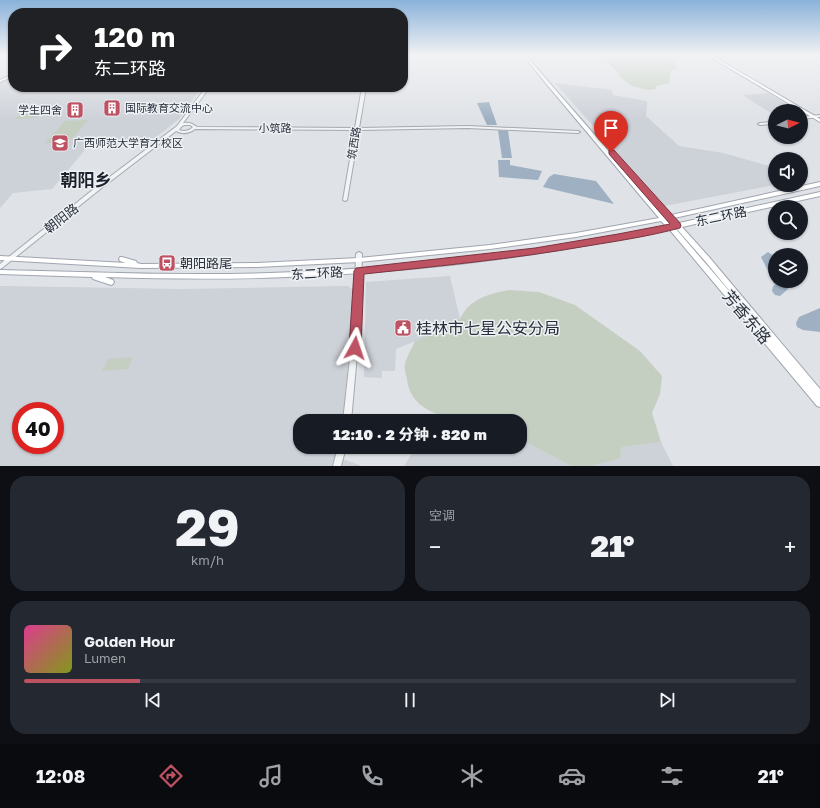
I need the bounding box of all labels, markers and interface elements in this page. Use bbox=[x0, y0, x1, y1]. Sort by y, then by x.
text: 120 m bbox=[94, 20, 175, 53]
icon: right bbox=[28, 24, 80, 76]
text: 东二环路 bbox=[94, 57, 166, 79]
building icon: 国际教育交流中心 bbox=[102, 98, 122, 118]
building icon: 学生四舍 bbox=[65, 100, 85, 120]
place label: 国际教育交流中心 bbox=[125, 101, 213, 114]
place label: 学生四舍 bbox=[18, 103, 62, 116]
north arrow bbox=[768, 104, 808, 144]
map controls bbox=[768, 104, 808, 288]
pin bbox=[594, 111, 628, 152]
icon: arrive bbox=[600, 117, 622, 139]
street label: 小筑路 bbox=[259, 121, 292, 134]
street label: 筑西路 bbox=[345, 126, 363, 160]
school or university icon: 广西师范大学育才校区 bbox=[50, 133, 70, 153]
place label: 广西师范大学育才校区 bbox=[73, 136, 183, 149]
button: sound bbox=[768, 152, 808, 192]
district label: 朝阳乡 bbox=[61, 169, 112, 190]
street label: 朝阳路 bbox=[41, 200, 81, 236]
button: search bbox=[768, 200, 808, 240]
street label: 东二环路 bbox=[694, 203, 748, 229]
button: layers bbox=[768, 248, 808, 288]
bus stop icon: 朝阳路尾 bbox=[157, 253, 177, 273]
place label: 朝阳路尾 bbox=[180, 255, 232, 271]
street label: 东二环路 bbox=[291, 264, 343, 282]
street label: 芳香东路 bbox=[719, 286, 775, 348]
public building icon: 桂林市七星公安分局 bbox=[393, 318, 413, 338]
place label: 桂林市七星公安分局 bbox=[416, 318, 560, 338]
position arrow bbox=[334, 327, 376, 369]
speed limit sign: 40 bbox=[12, 402, 64, 454]
text: 12:10 · 2 分钟 · 820 m bbox=[333, 425, 487, 443]
text: 29 bbox=[175, 495, 240, 557]
text: 空调 bbox=[429, 507, 455, 523]
text: 21° bbox=[590, 528, 635, 564]
text: − bbox=[429, 533, 441, 560]
text: + bbox=[784, 533, 796, 560]
text: km/h bbox=[191, 552, 224, 568]
text: Golden Hour bbox=[84, 632, 175, 650]
text: Lumen bbox=[84, 650, 126, 666]
icon: previous bbox=[142, 689, 164, 711]
icon: pause bbox=[399, 689, 421, 711]
icon: next bbox=[656, 689, 678, 711]
icon: directions bbox=[157, 762, 185, 790]
icon: music bbox=[257, 762, 285, 790]
icon: phone bbox=[358, 762, 386, 790]
icon: climate bbox=[458, 762, 486, 790]
icon: car bbox=[558, 762, 586, 790]
icon: filters bbox=[658, 762, 686, 790]
text: 12:08 bbox=[36, 765, 85, 787]
text: 21° bbox=[758, 765, 784, 787]

